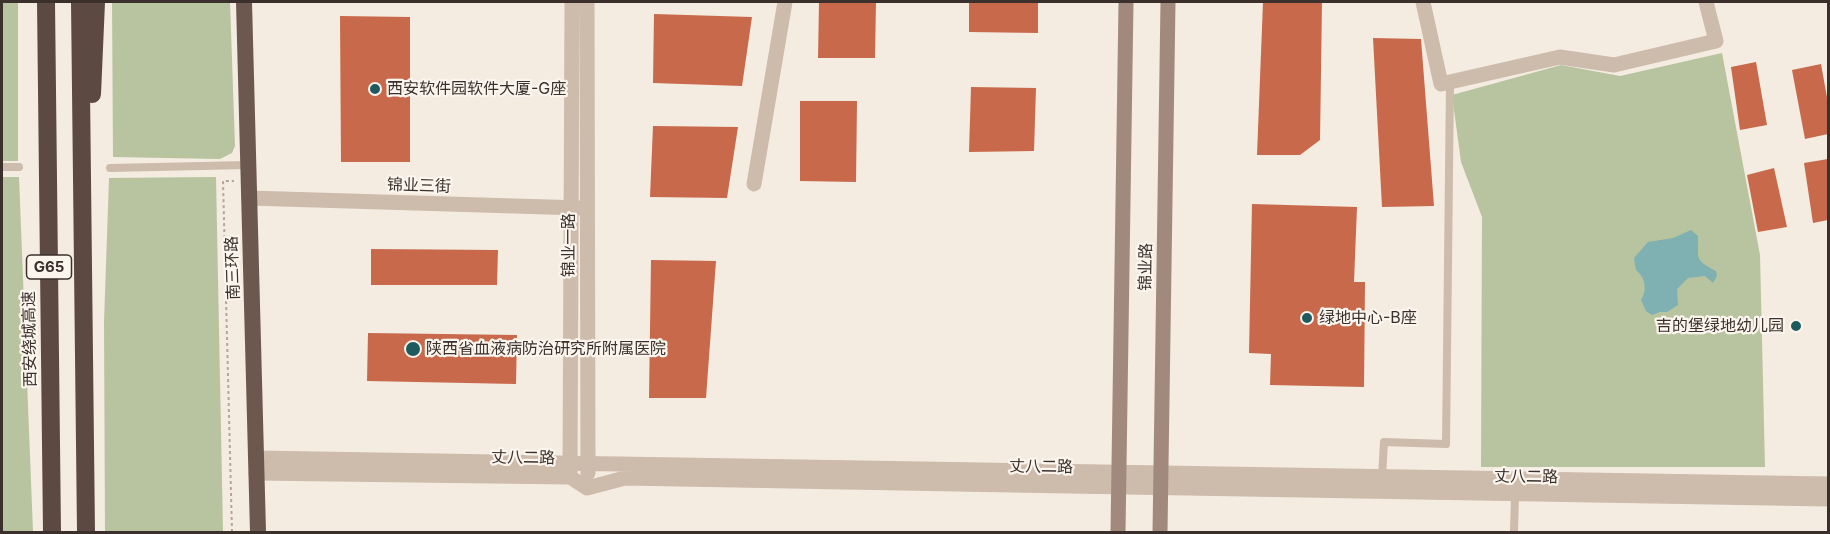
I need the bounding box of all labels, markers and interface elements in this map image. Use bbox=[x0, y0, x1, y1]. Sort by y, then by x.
place label: 西安软件园软件大厦-G座 bbox=[387, 79, 566, 99]
marker: 西安软件园软件大厦-G座 bbox=[368, 82, 382, 96]
street label: 锦业三街 bbox=[387, 175, 451, 197]
street label: 锦业一路 bbox=[559, 213, 579, 277]
street label: 南三环路 bbox=[222, 236, 244, 300]
street label: 锦业路 bbox=[1136, 243, 1156, 291]
road number: G65 bbox=[26, 255, 72, 279]
street label: 西安绕城高速 bbox=[20, 291, 40, 387]
place label: 绿地中心-B座 bbox=[1319, 308, 1417, 328]
marker: 绿地中心-B座 bbox=[1300, 311, 1314, 325]
place label: 吉的堡绿地幼儿园 bbox=[1656, 316, 1784, 336]
marker: 吉的堡绿地幼儿园 bbox=[1789, 319, 1803, 333]
place label: 陕西省血液病防治研究所附属医院 bbox=[426, 339, 666, 359]
marker: 陕西省血液病防治研究所附属医院 bbox=[404, 340, 422, 358]
street label: 丈八二路 bbox=[491, 448, 555, 468]
street label: 丈八二路 bbox=[1009, 457, 1073, 477]
street label: 丈八二路 bbox=[1494, 467, 1558, 487]

